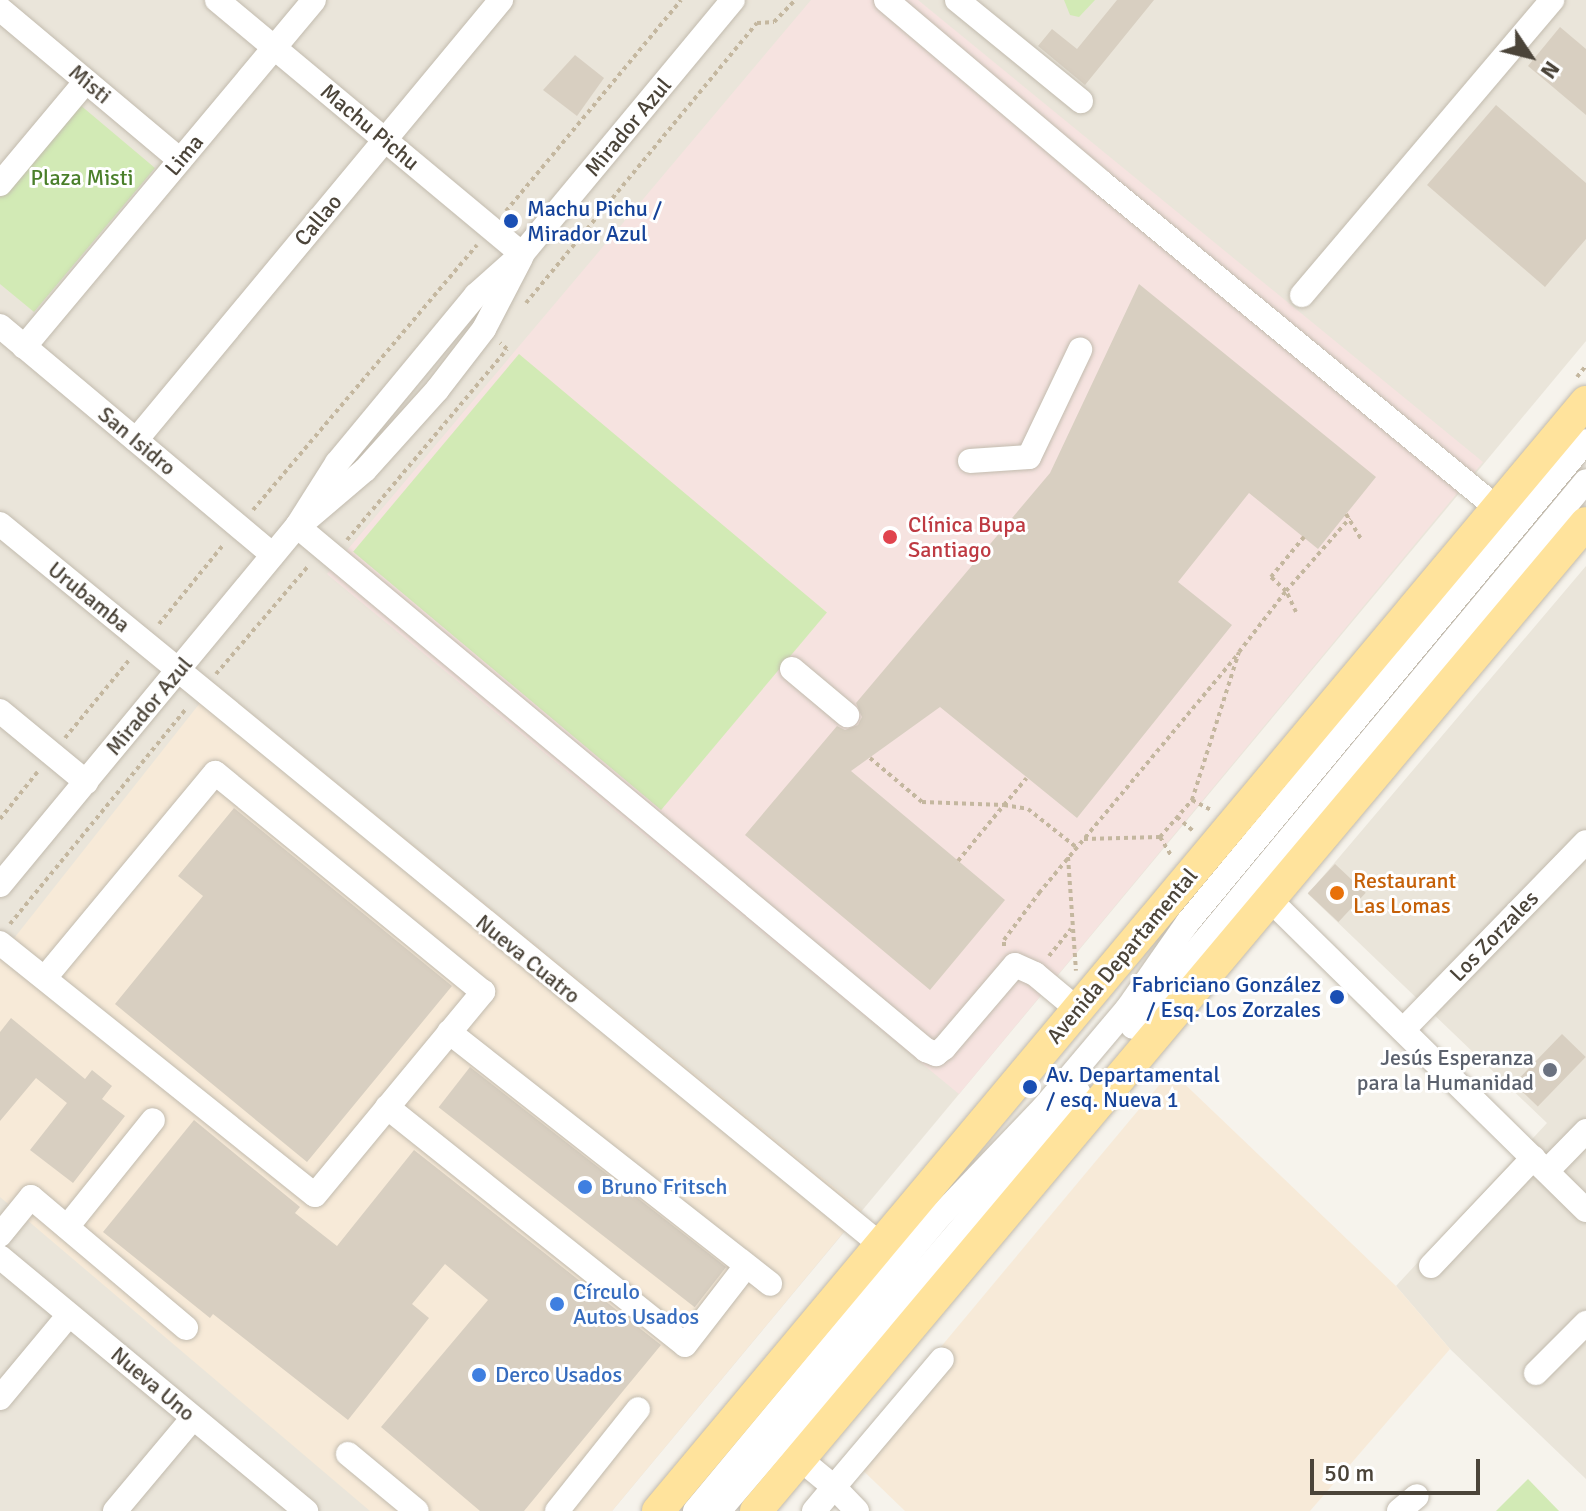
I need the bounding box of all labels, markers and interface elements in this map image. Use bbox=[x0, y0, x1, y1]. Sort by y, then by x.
north arrow bbox=[1490, 16, 1570, 96]
text: N bbox=[1535, 56, 1566, 84]
street label: Misti bbox=[63, 59, 117, 109]
street label: Mirador Azul bbox=[579, 72, 677, 182]
street label: Machu Pichu bbox=[315, 78, 425, 176]
street label: Lima bbox=[159, 129, 209, 181]
park label: Plaza Misti bbox=[30, 165, 134, 191]
street label: Callao bbox=[289, 189, 347, 251]
place label: Machu Pichu / Mirador Azul bbox=[527, 195, 662, 246]
marker: Machu Pichu / Mirador Azul bbox=[502, 212, 520, 230]
street label: San Isidro bbox=[93, 401, 181, 481]
place label: Clínica Bupa Santiago bbox=[908, 511, 1026, 562]
marker: Clínica Bupa Santiago bbox=[879, 526, 901, 548]
street label: Urubamba bbox=[43, 556, 135, 638]
street label: Mirador Azul bbox=[100, 651, 198, 761]
street label: Avenida Departamental bbox=[1041, 863, 1203, 1049]
place label: Restaurant Las Lomas bbox=[1353, 867, 1456, 918]
marker: Restaurant Las Lomas bbox=[1328, 884, 1346, 902]
street label: Los Zorzales bbox=[1444, 885, 1544, 987]
street label: Nueva Cuatro bbox=[471, 909, 585, 1009]
place label: Fabriciano González / Esq. Los Zorzales bbox=[1131, 971, 1321, 1022]
marker: Fabriciano González / Esq. Los Zorzales bbox=[1328, 988, 1346, 1006]
place label: Jesús Esperanza para la Humanidad bbox=[1357, 1044, 1534, 1096]
place label: Av. Departamental / esq. Nueva 1 bbox=[1046, 1061, 1220, 1112]
marker: Jesús Esperanza para la Humanidad bbox=[1541, 1061, 1559, 1079]
marker: Av. Departamental / esq. Nueva 1 bbox=[1021, 1078, 1039, 1096]
place label: Bruno Fritsch bbox=[601, 1174, 727, 1200]
marker: Bruno Fritsch bbox=[576, 1178, 594, 1196]
place label: Círculo Autos Usados bbox=[573, 1278, 699, 1330]
marker: Círculo Autos Usados bbox=[548, 1295, 566, 1313]
street label: Nueva Uno bbox=[106, 1341, 200, 1427]
place label: Derco Usados bbox=[495, 1362, 622, 1388]
marker: Derco Usados bbox=[470, 1366, 488, 1384]
scale bar bbox=[1314, 1443, 1484, 1493]
text: 50 m bbox=[1324, 1458, 1374, 1488]

